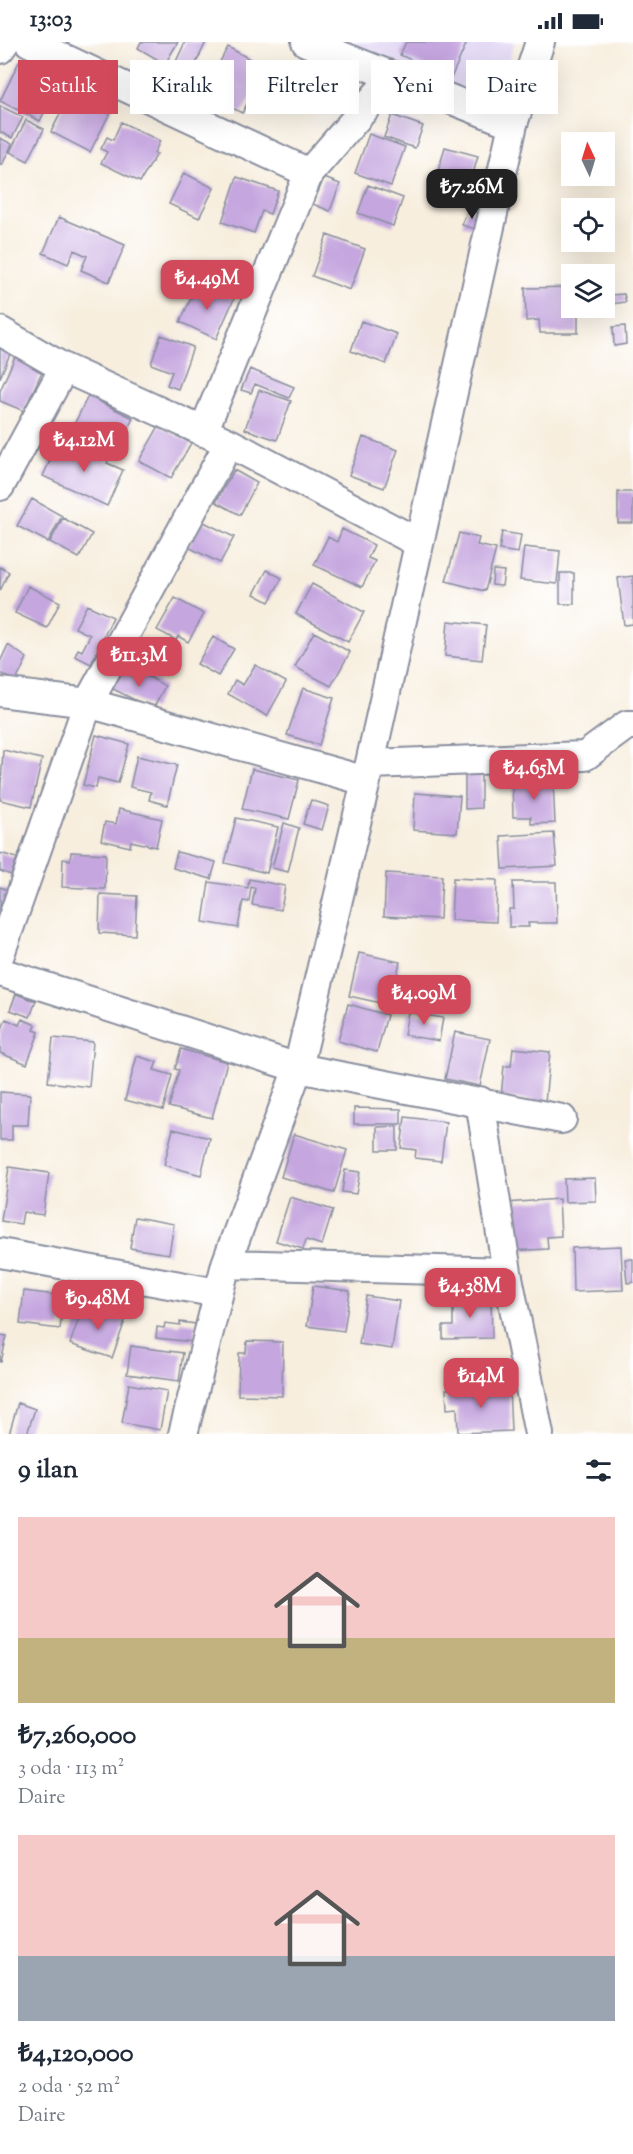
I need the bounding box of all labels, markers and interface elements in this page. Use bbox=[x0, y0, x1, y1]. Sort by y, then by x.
text: 13:03 bbox=[30, 5, 72, 37]
chip: Satılık bbox=[18, 60, 118, 114]
chip: Kiralık bbox=[130, 60, 234, 114]
chip: Filtreler bbox=[246, 60, 359, 114]
chip: Yeni bbox=[371, 60, 454, 114]
chip: Daire bbox=[466, 60, 558, 114]
north arrow bbox=[561, 132, 615, 186]
map controls bbox=[561, 132, 615, 318]
pin: ₺7.26M bbox=[423, 169, 521, 220]
text: ₺7.26M bbox=[440, 174, 504, 203]
button: locate bbox=[561, 198, 615, 252]
pin: ₺4.49M bbox=[158, 260, 256, 311]
button: layers bbox=[561, 264, 615, 318]
text: ₺4.49M bbox=[175, 265, 239, 294]
pin: ₺4.12M bbox=[35, 422, 133, 473]
text: ₺4.12M bbox=[53, 427, 115, 456]
pin: ₺11.3M bbox=[90, 637, 188, 688]
text: ₺11.3M bbox=[111, 642, 167, 671]
pin: ₺4.65M bbox=[485, 750, 583, 801]
text: ₺4.65M bbox=[503, 755, 565, 784]
pin: ₺4.09M bbox=[375, 975, 473, 1026]
text: ₺4.09M bbox=[392, 980, 456, 1009]
pin: ₺4.38M bbox=[421, 1268, 519, 1319]
text: ₺4.38M bbox=[439, 1273, 501, 1302]
pin: ₺9.48M bbox=[49, 1280, 147, 1331]
text: ₺9.48M bbox=[66, 1285, 130, 1314]
pin: ₺14M bbox=[445, 1358, 517, 1409]
text: ₺14M bbox=[458, 1363, 504, 1392]
text: 9 ilan bbox=[18, 1452, 78, 1489]
icon: filters bbox=[582, 1454, 615, 1487]
icon: home bbox=[263, 1556, 371, 1664]
text: ₺7,260,000 bbox=[18, 1718, 136, 1755]
text: 3 oda · 113 m² bbox=[18, 1755, 125, 1784]
text: Daire bbox=[18, 1784, 65, 1813]
icon: home bbox=[263, 1874, 371, 1982]
text: ₺4,120,000 bbox=[18, 2036, 134, 2073]
text: 2 oda · 52 m² bbox=[18, 2073, 120, 2102]
text: Daire bbox=[18, 2102, 65, 2131]

